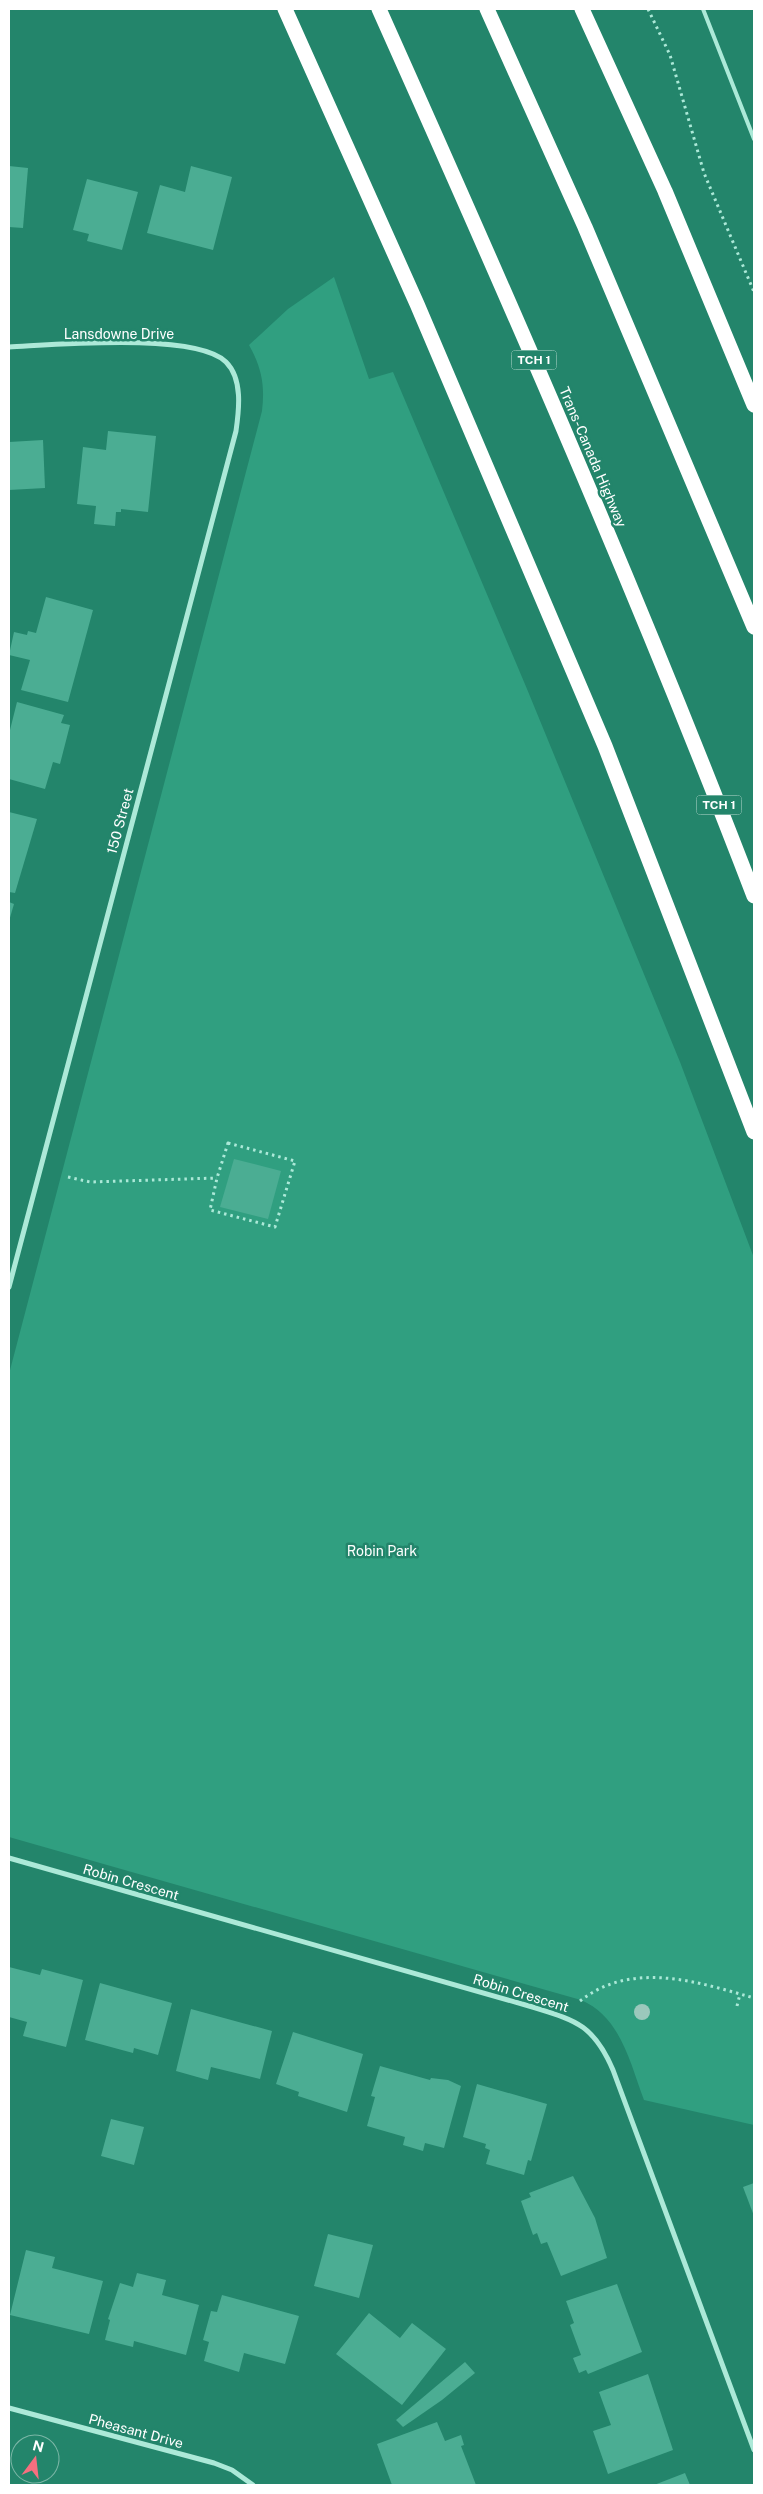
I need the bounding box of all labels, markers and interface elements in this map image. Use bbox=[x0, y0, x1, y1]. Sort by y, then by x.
street label: Lansdowne Drive bbox=[64, 326, 174, 342]
road number: TCH 1 bbox=[512, 350, 556, 370]
street label: Trans-Canada Highway bbox=[556, 384, 630, 530]
street label: 150 Street bbox=[104, 786, 136, 856]
road number: TCH 1 bbox=[696, 796, 742, 814]
park label: Robin Park bbox=[347, 1543, 417, 1559]
street label: Robin Crescent bbox=[81, 1861, 181, 1903]
street label: Robin Crescent bbox=[471, 1971, 571, 2015]
street label: Pheasant Drive bbox=[87, 2411, 185, 2451]
north arrow bbox=[10, 2434, 60, 2484]
text: N bbox=[31, 2437, 46, 2456]

